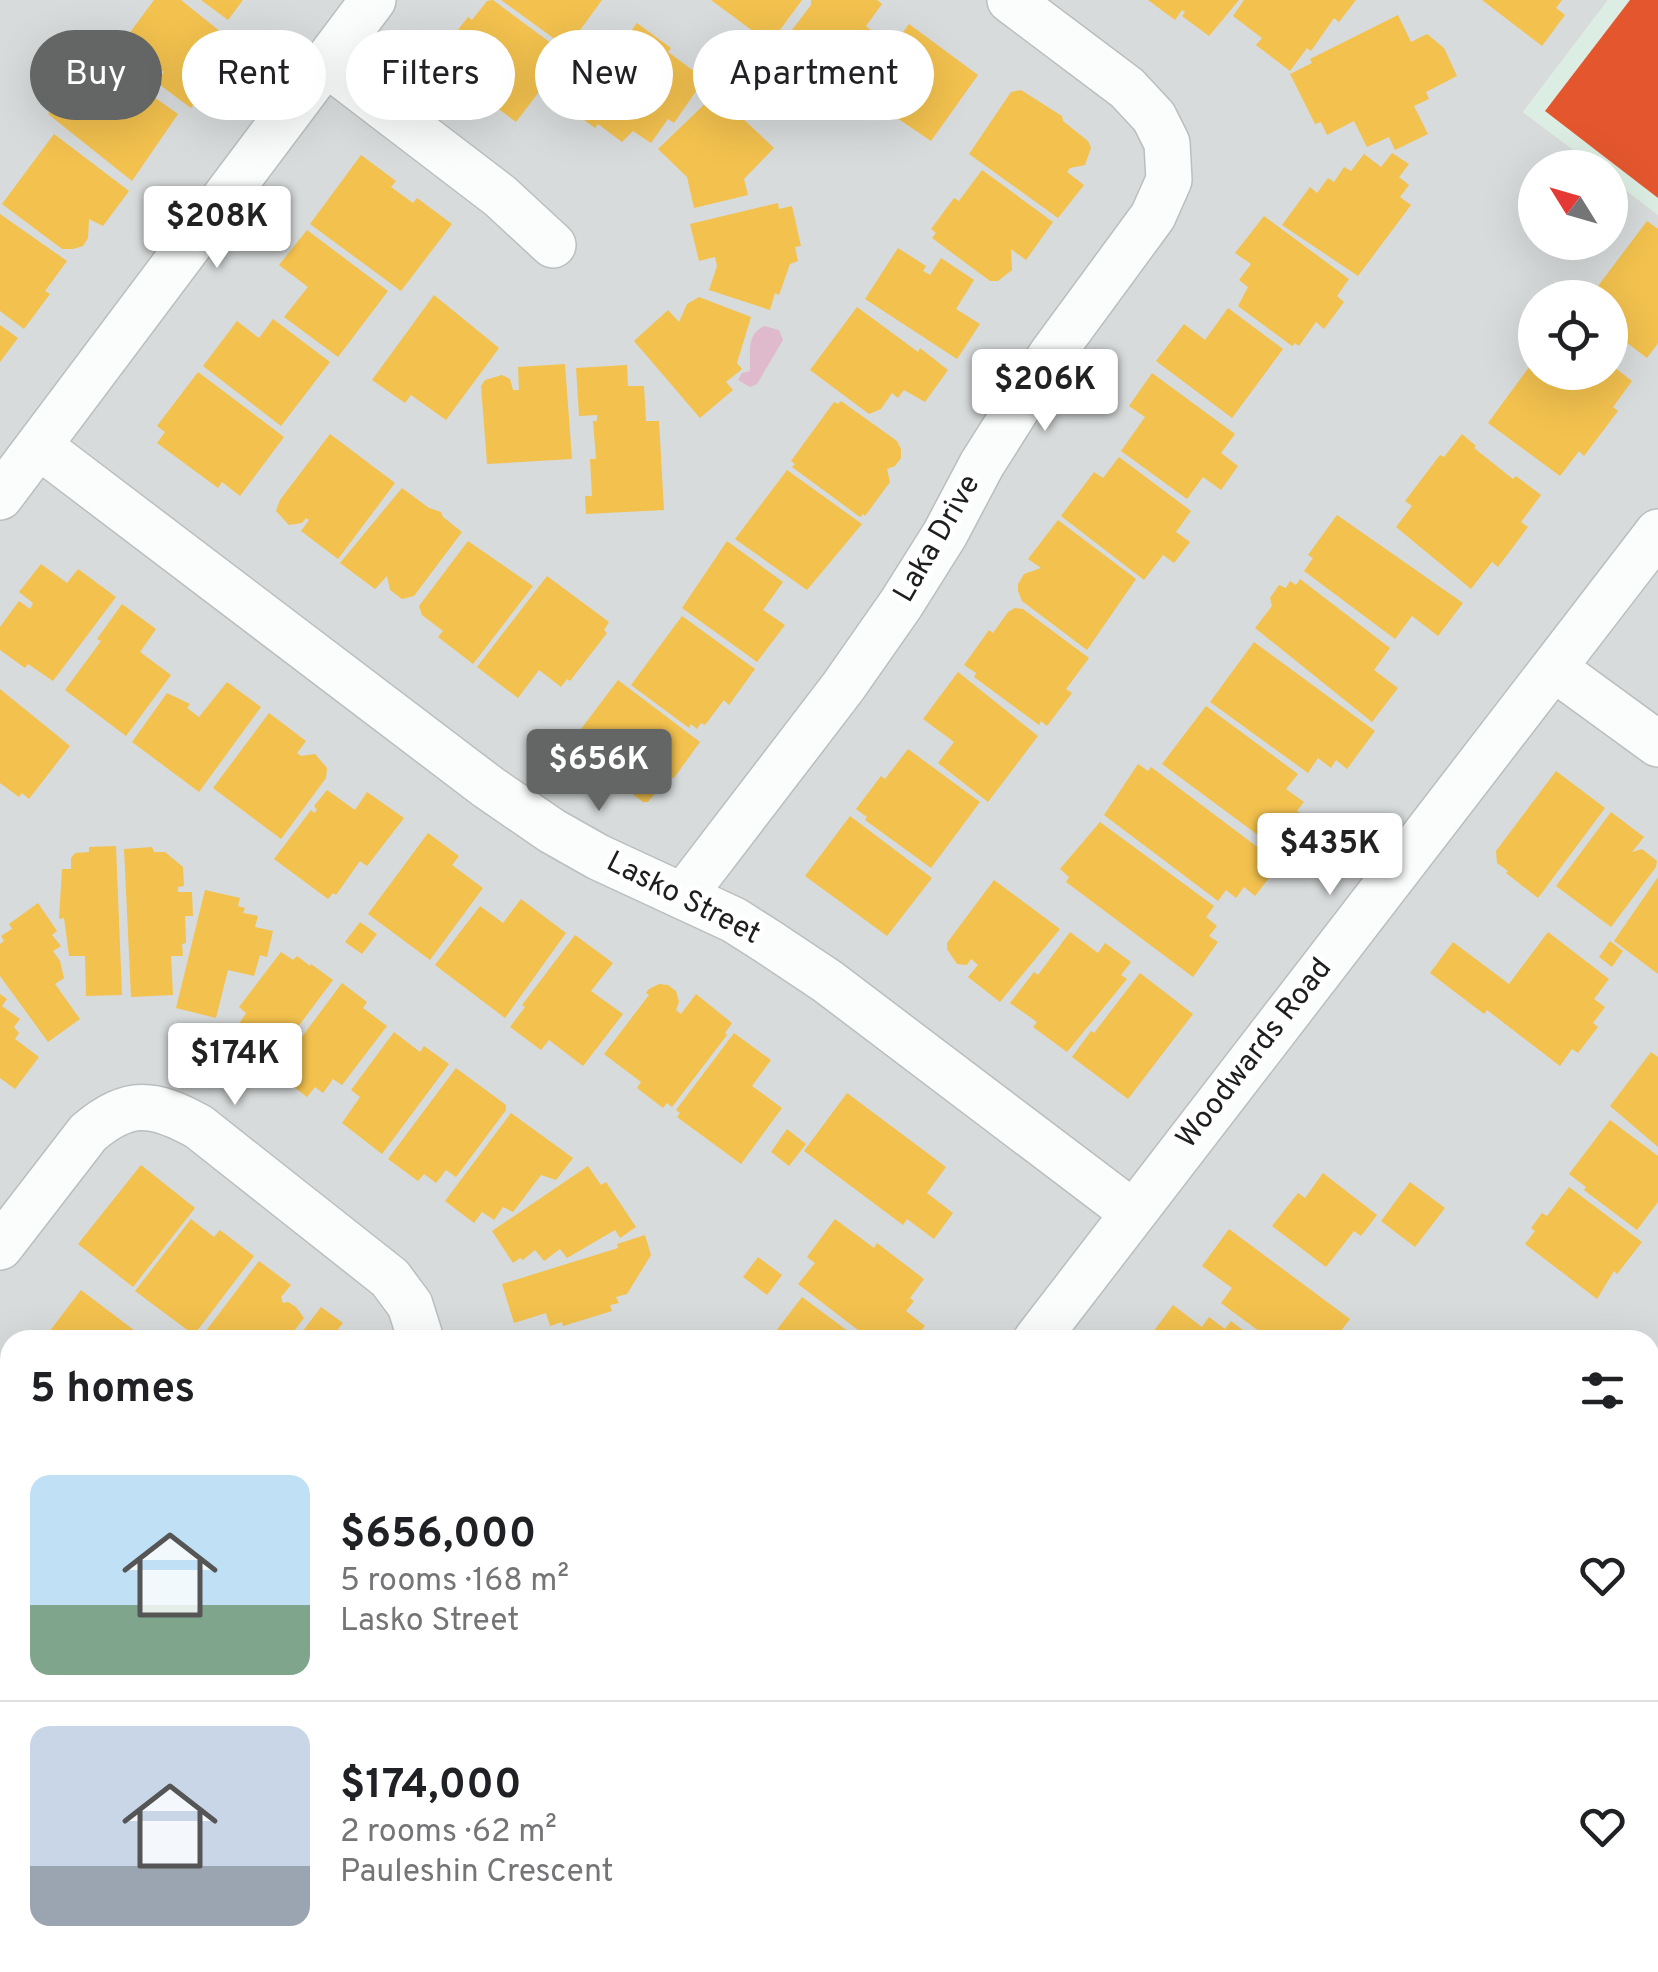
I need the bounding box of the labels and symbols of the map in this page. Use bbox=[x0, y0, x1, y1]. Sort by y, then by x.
north arrow bbox=[1518, 150, 1628, 260]
pin: $208K bbox=[147, 186, 287, 271]
pin: $206K bbox=[975, 349, 1115, 434]
street label: Laka Drive bbox=[887, 468, 989, 610]
pin: $656K bbox=[529, 729, 669, 814]
pin: $435K bbox=[1260, 813, 1400, 898]
street label: Lasko Street bbox=[600, 844, 766, 954]
street label: Woodwards Road bbox=[1169, 951, 1341, 1157]
pin: $174K bbox=[165, 1023, 305, 1108]

